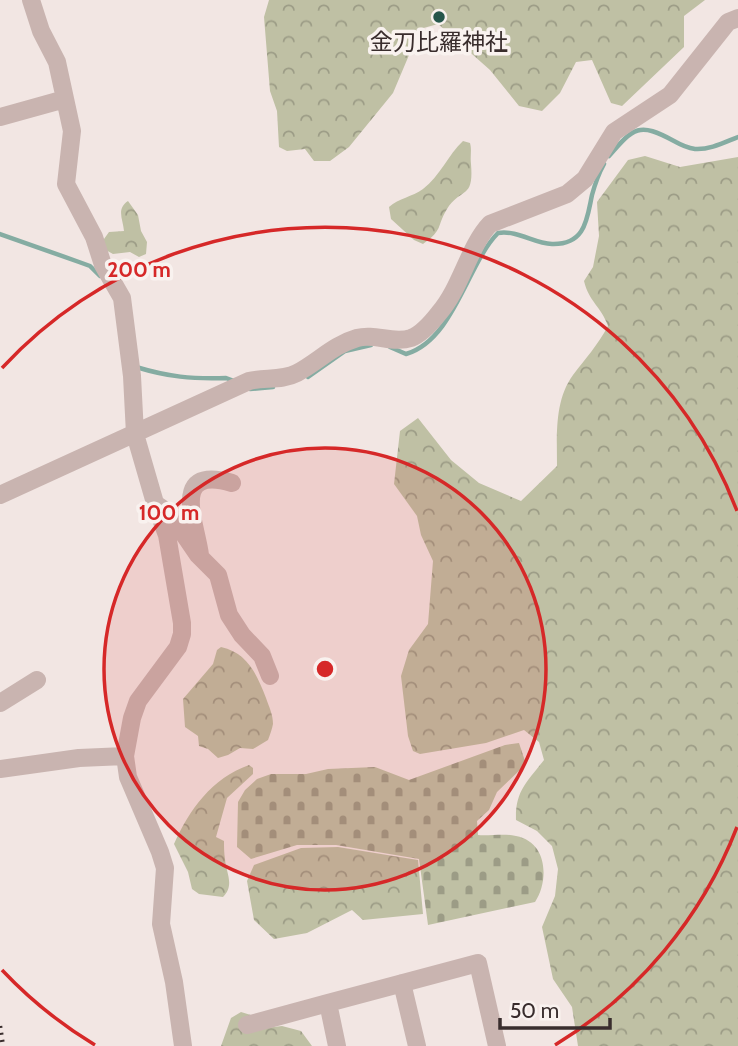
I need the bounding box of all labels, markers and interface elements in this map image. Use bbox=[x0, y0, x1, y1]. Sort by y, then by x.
marker: 金刀比羅神社 bbox=[431, 9, 447, 25]
place label: 金刀比羅神社 bbox=[370, 28, 508, 56]
text: 200 m bbox=[107, 257, 171, 282]
text: 100 m bbox=[139, 500, 199, 525]
centre of rings bbox=[313, 657, 337, 681]
scale bar bbox=[500, 986, 610, 1030]
text: 50 m bbox=[510, 998, 559, 1023]

